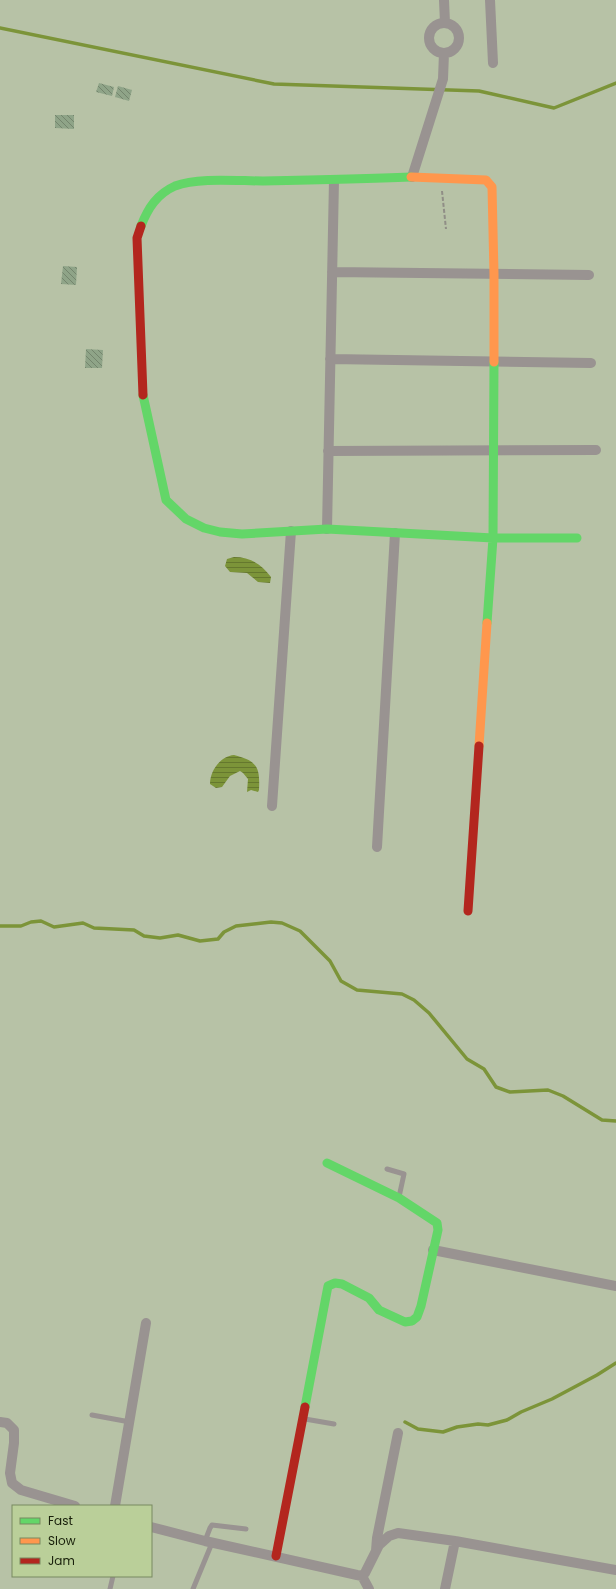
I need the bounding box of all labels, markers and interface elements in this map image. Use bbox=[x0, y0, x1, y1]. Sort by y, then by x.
legend bbox=[12, 1505, 152, 1577]
text: Fast bbox=[48, 1512, 73, 1529]
text: Slow bbox=[48, 1532, 76, 1549]
text: Jam bbox=[48, 1552, 75, 1569]

